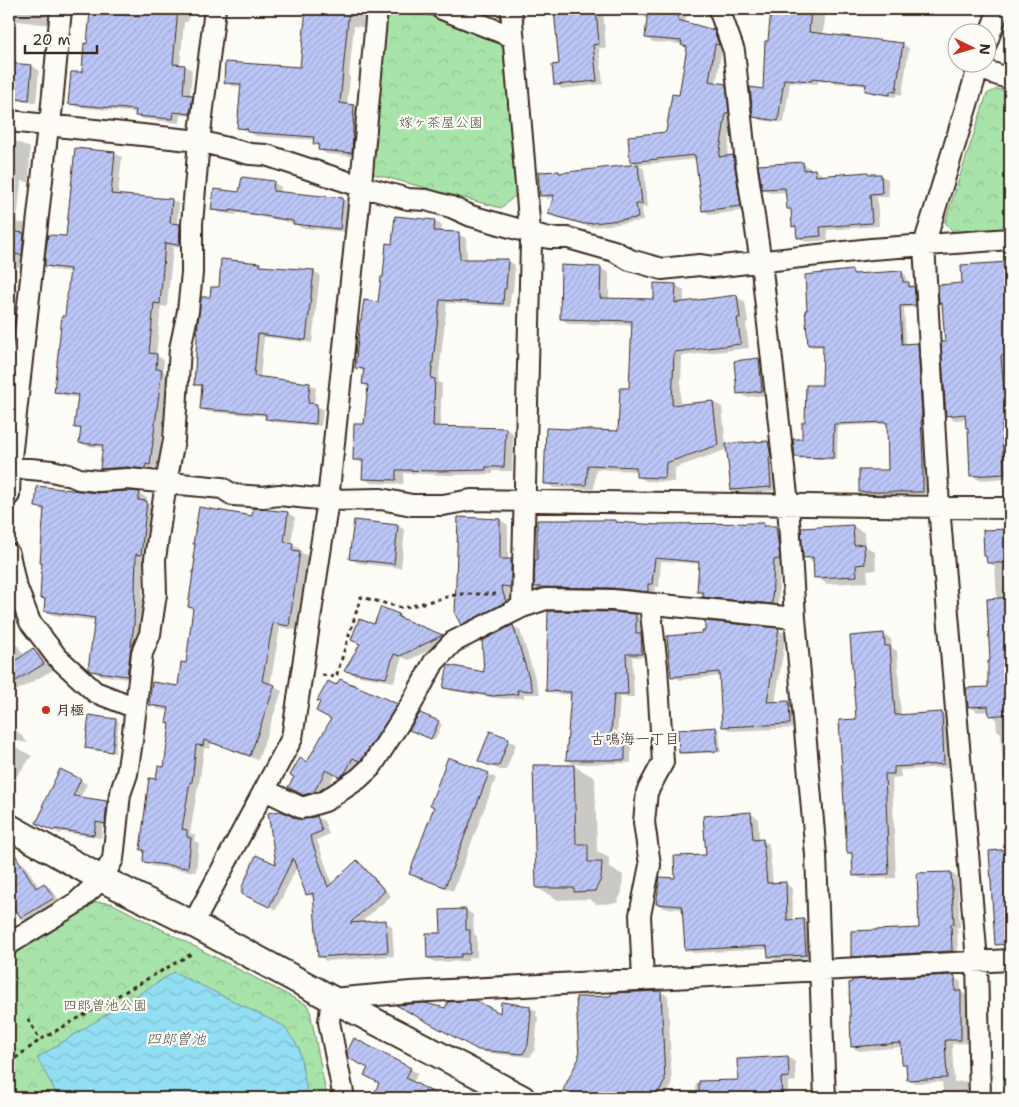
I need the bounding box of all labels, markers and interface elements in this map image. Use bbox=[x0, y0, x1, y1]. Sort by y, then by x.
scale bar bbox=[25, 22, 98, 54]
north arrow bbox=[946, 22, 996, 72]
text: 20 m bbox=[32, 30, 71, 50]
text: N bbox=[976, 43, 994, 55]
park label: 嫁ヶ茶屋公園 bbox=[399, 113, 483, 131]
place label: 月極 bbox=[56, 701, 84, 719]
marker: 月極 bbox=[40, 704, 52, 716]
district label: 古鳴海一丁目 bbox=[590, 729, 680, 749]
park label: 四郎曽池公園 bbox=[63, 996, 147, 1014]
water label: 四郎曽池 bbox=[146, 1029, 207, 1049]

